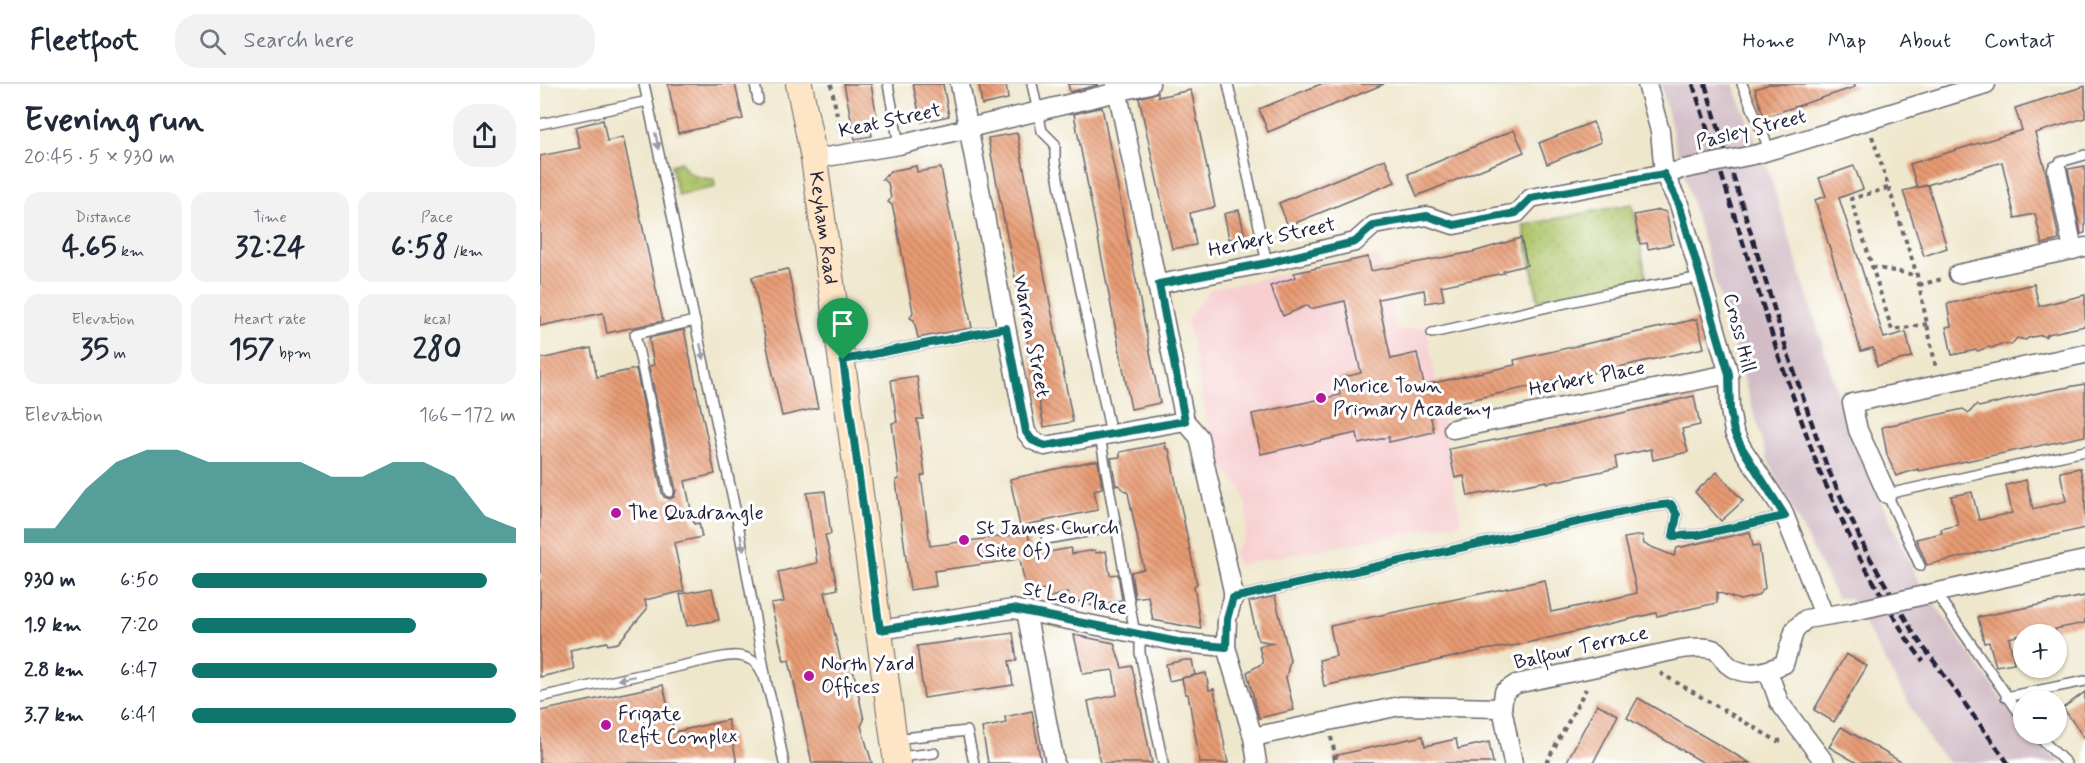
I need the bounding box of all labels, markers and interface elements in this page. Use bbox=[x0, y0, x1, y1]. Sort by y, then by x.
search box bbox=[175, 14, 595, 68]
text: Fleetfoot bbox=[30, 23, 139, 60]
icon: search bbox=[196, 25, 229, 58]
text: Search here bbox=[244, 27, 354, 55]
text: Home bbox=[1743, 27, 1795, 55]
text: Map bbox=[1828, 27, 1866, 55]
text: About bbox=[1899, 27, 1951, 55]
text: Contact bbox=[1984, 27, 2055, 55]
street label: Keat Street bbox=[836, 97, 944, 145]
text: Evening run bbox=[24, 99, 204, 143]
street label: Pasley Street bbox=[1693, 103, 1809, 157]
button: share bbox=[453, 104, 516, 167]
one-way arrow bbox=[652, 132, 662, 150]
text: 20:45 · 5 × 930 m bbox=[24, 144, 175, 171]
street label: Keyham Road bbox=[802, 170, 845, 286]
text: Distance bbox=[75, 207, 131, 228]
text: Time bbox=[253, 207, 287, 228]
text: Pace bbox=[421, 207, 453, 228]
street label: Herbert Street bbox=[1206, 211, 1338, 265]
text: 4.65 bbox=[62, 228, 117, 267]
text: 32:24 bbox=[235, 228, 305, 267]
text: 6:58 bbox=[391, 228, 449, 267]
text: km bbox=[117, 241, 144, 262]
text: /km bbox=[449, 241, 483, 262]
street label: Warren Street bbox=[1006, 272, 1056, 400]
street label: Cross Hill bbox=[1716, 290, 1762, 376]
pin bbox=[817, 298, 868, 360]
icon: arrive bbox=[826, 307, 859, 340]
text: Elevation bbox=[72, 309, 135, 330]
text: Heart rate bbox=[234, 309, 306, 330]
text: kcal bbox=[424, 309, 450, 330]
text: 35 bbox=[80, 330, 109, 369]
text: 157 bbox=[229, 330, 275, 369]
text: 280 bbox=[412, 330, 462, 369]
text: m bbox=[109, 343, 126, 364]
text: bpm bbox=[275, 343, 311, 364]
one-way arrow bbox=[698, 343, 707, 362]
street label: Herbert Place bbox=[1527, 354, 1647, 404]
place label: Morice Town Primary Academy bbox=[1333, 373, 1491, 423]
marker: Morice Town Primary Academy bbox=[1314, 391, 1328, 405]
text: Elevation bbox=[24, 402, 103, 429]
text: 166–172 m bbox=[419, 402, 516, 429]
place label: The Quadrangle bbox=[628, 500, 764, 527]
marker: The Quadrangle bbox=[609, 506, 623, 520]
place label: St James Church (Site Of) bbox=[976, 515, 1119, 565]
marker: St James Church (Site Of) bbox=[957, 533, 971, 547]
one-way arrow bbox=[738, 534, 747, 553]
text: 930 m bbox=[24, 567, 76, 594]
text: 6:50 bbox=[120, 567, 159, 594]
street label: St Leo Place bbox=[1020, 576, 1130, 622]
text: 1.9 km bbox=[24, 612, 82, 639]
text: 7:20 bbox=[120, 612, 159, 639]
street label: Balfour Terrace bbox=[1511, 619, 1651, 678]
map controls bbox=[2013, 624, 2067, 744]
button: + bbox=[2013, 624, 2067, 678]
place label: North Yard Offices bbox=[821, 651, 914, 701]
text: 2.8 km bbox=[24, 657, 84, 684]
text: 6:47 bbox=[120, 657, 157, 684]
marker: North Yard Offices bbox=[802, 669, 816, 683]
one-way arrow bbox=[616, 674, 635, 683]
button: − bbox=[2013, 690, 2067, 744]
place label: Frigate Refit Complex bbox=[618, 701, 737, 751]
text: 3.7 km bbox=[24, 702, 84, 729]
text: 6:41 bbox=[120, 702, 156, 729]
marker: Frigate Refit Complex bbox=[599, 718, 613, 732]

